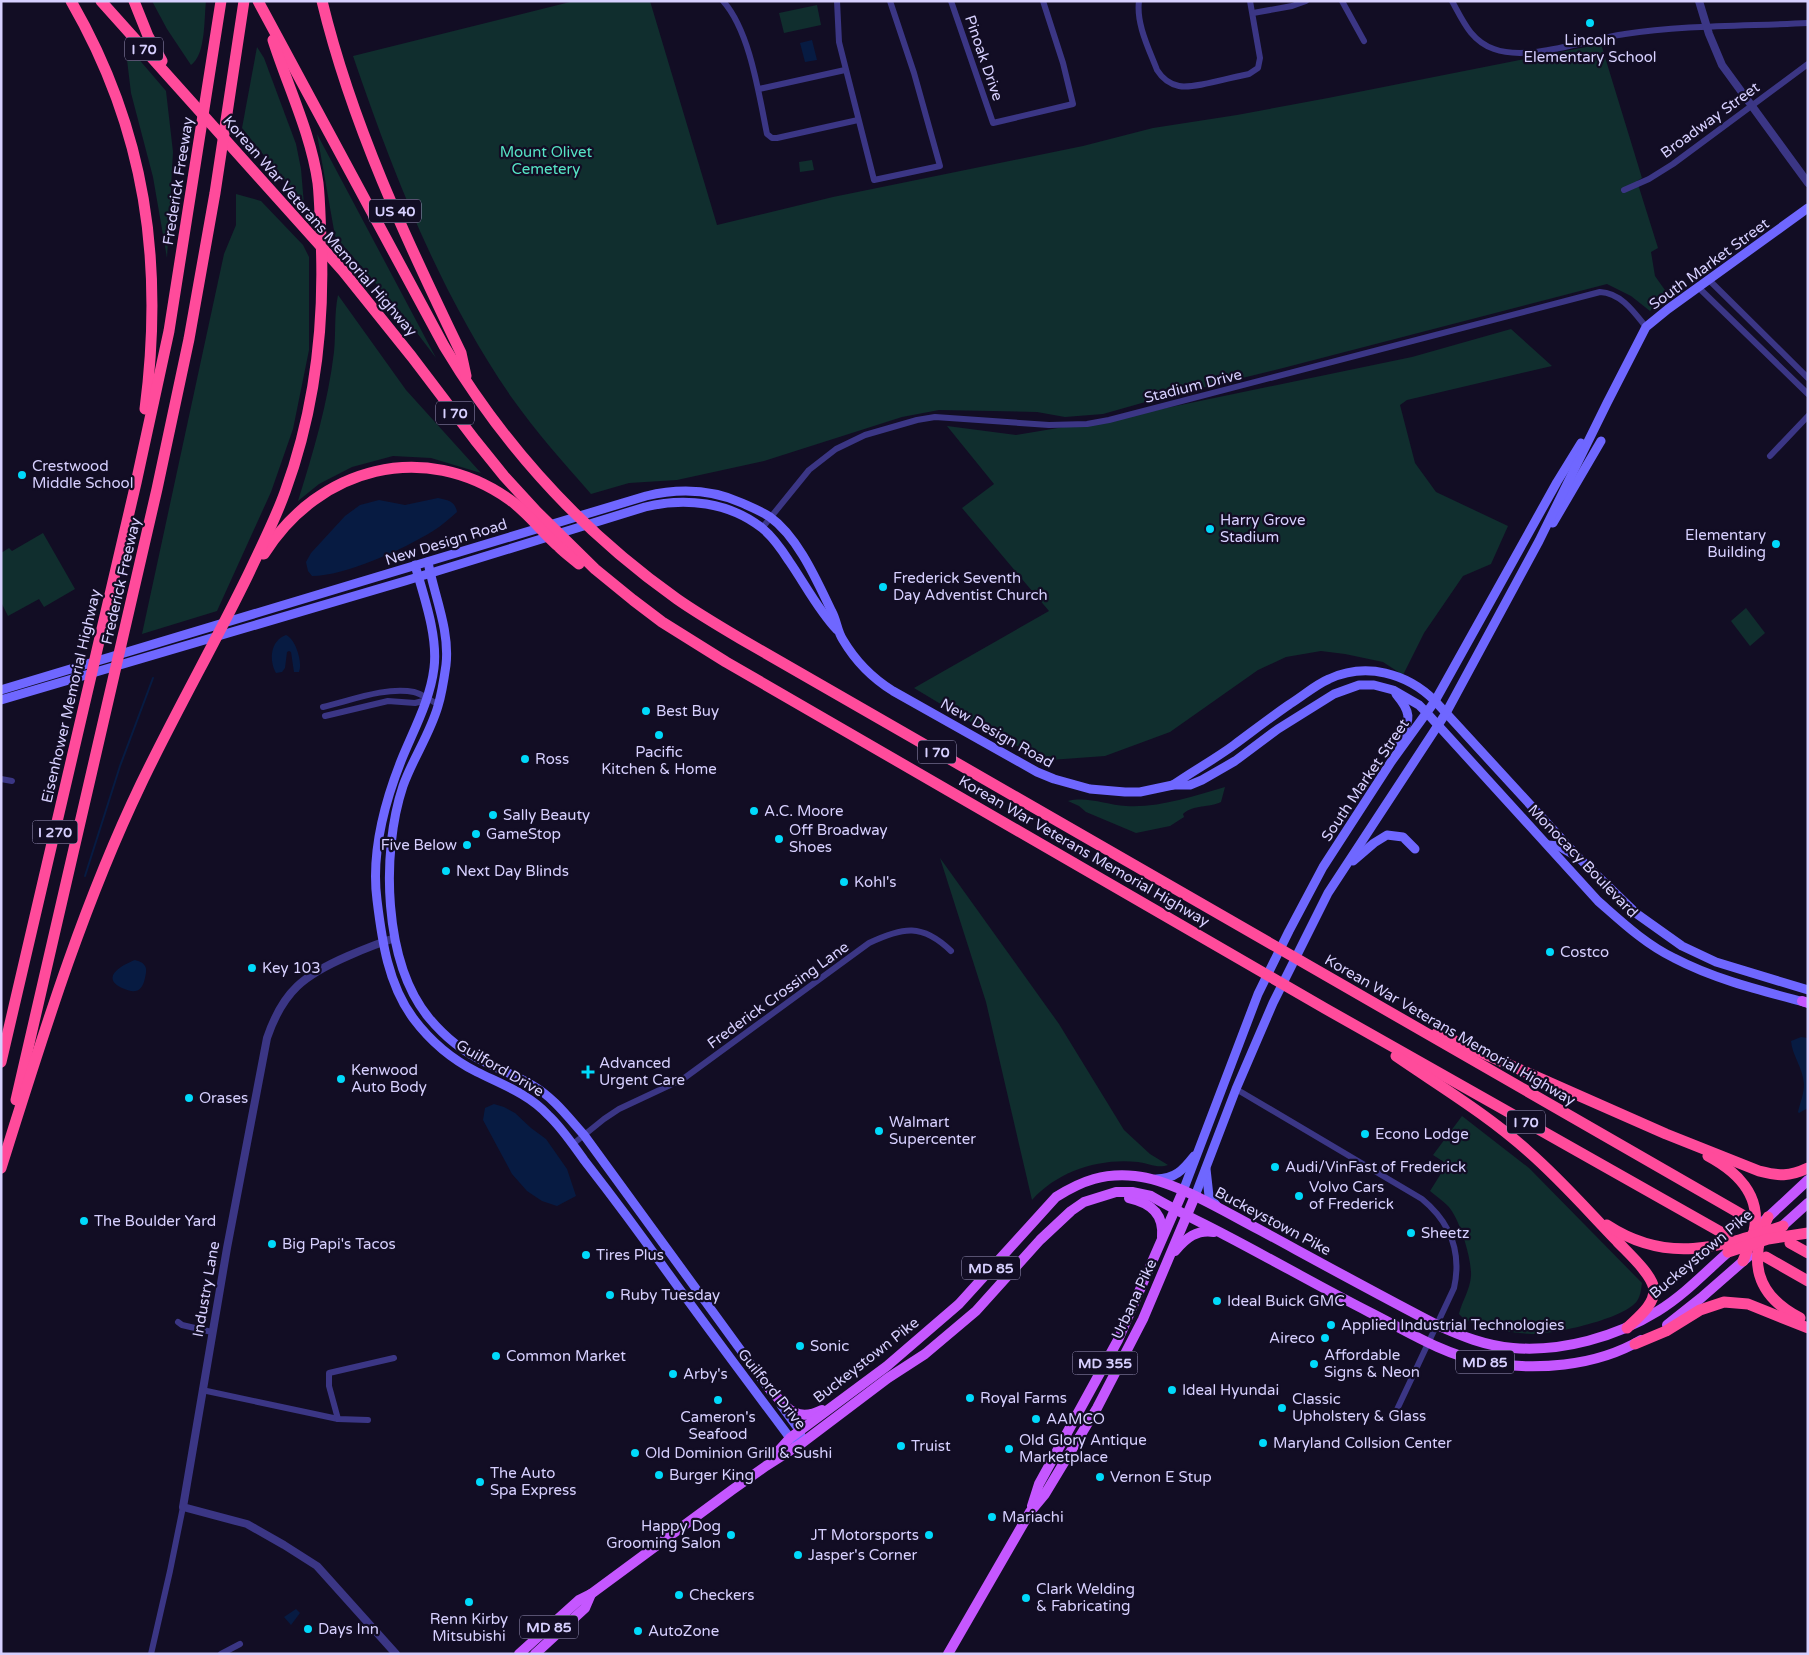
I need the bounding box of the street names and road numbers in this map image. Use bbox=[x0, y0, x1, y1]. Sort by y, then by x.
street label: Pinoak Drive bbox=[961, 13, 1007, 103]
road number: I 70 bbox=[125, 38, 163, 61]
street label: Broadway Street bbox=[1657, 78, 1763, 162]
street label: Korean War Veterans Memorial Highway bbox=[219, 112, 421, 340]
street label: Frederick Freeway bbox=[159, 116, 197, 246]
road number: US 40 bbox=[369, 200, 421, 222]
street label: South Market Street bbox=[1645, 214, 1773, 314]
street label: Stadium Drive bbox=[1142, 365, 1244, 407]
road number: I 70 bbox=[436, 402, 474, 424]
street label: New Design Road bbox=[383, 515, 509, 569]
street label: Frederick Freeway bbox=[98, 516, 144, 646]
street label: Eisenhower Memorial Highway bbox=[38, 587, 104, 805]
street label: New Design Road bbox=[937, 694, 1057, 772]
street label: South Market Street bbox=[1317, 715, 1413, 845]
road number: I 70 bbox=[918, 740, 956, 764]
street label: Korean War Veterans Memorial Highway bbox=[955, 772, 1213, 930]
street label: Monocacy Boulevard bbox=[1524, 801, 1642, 921]
road number: I 270 bbox=[32, 820, 78, 844]
street label: Frederick Crossing Lane bbox=[704, 938, 852, 1052]
street label: Korean War Veterans Memorial Highway bbox=[1321, 951, 1579, 1109]
street label: Guilford Drive bbox=[453, 1036, 547, 1100]
road number: I 70 bbox=[1507, 1110, 1545, 1134]
street label: Buckeystown Pike bbox=[1212, 1183, 1334, 1259]
street label: Buckeystown Pike bbox=[1646, 1206, 1756, 1302]
street label: Industry Lane bbox=[189, 1240, 223, 1338]
road number: MD 85 bbox=[962, 1256, 1020, 1280]
street label: Urbana Pike bbox=[1108, 1256, 1160, 1342]
street label: Buckeystown Pike bbox=[810, 1313, 922, 1407]
street label: Guilford Drive bbox=[734, 1345, 810, 1433]
road number: MD 85 bbox=[1456, 1350, 1514, 1374]
road number: MD 355 bbox=[1072, 1352, 1138, 1375]
road number: MD 85 bbox=[520, 1615, 578, 1638]

